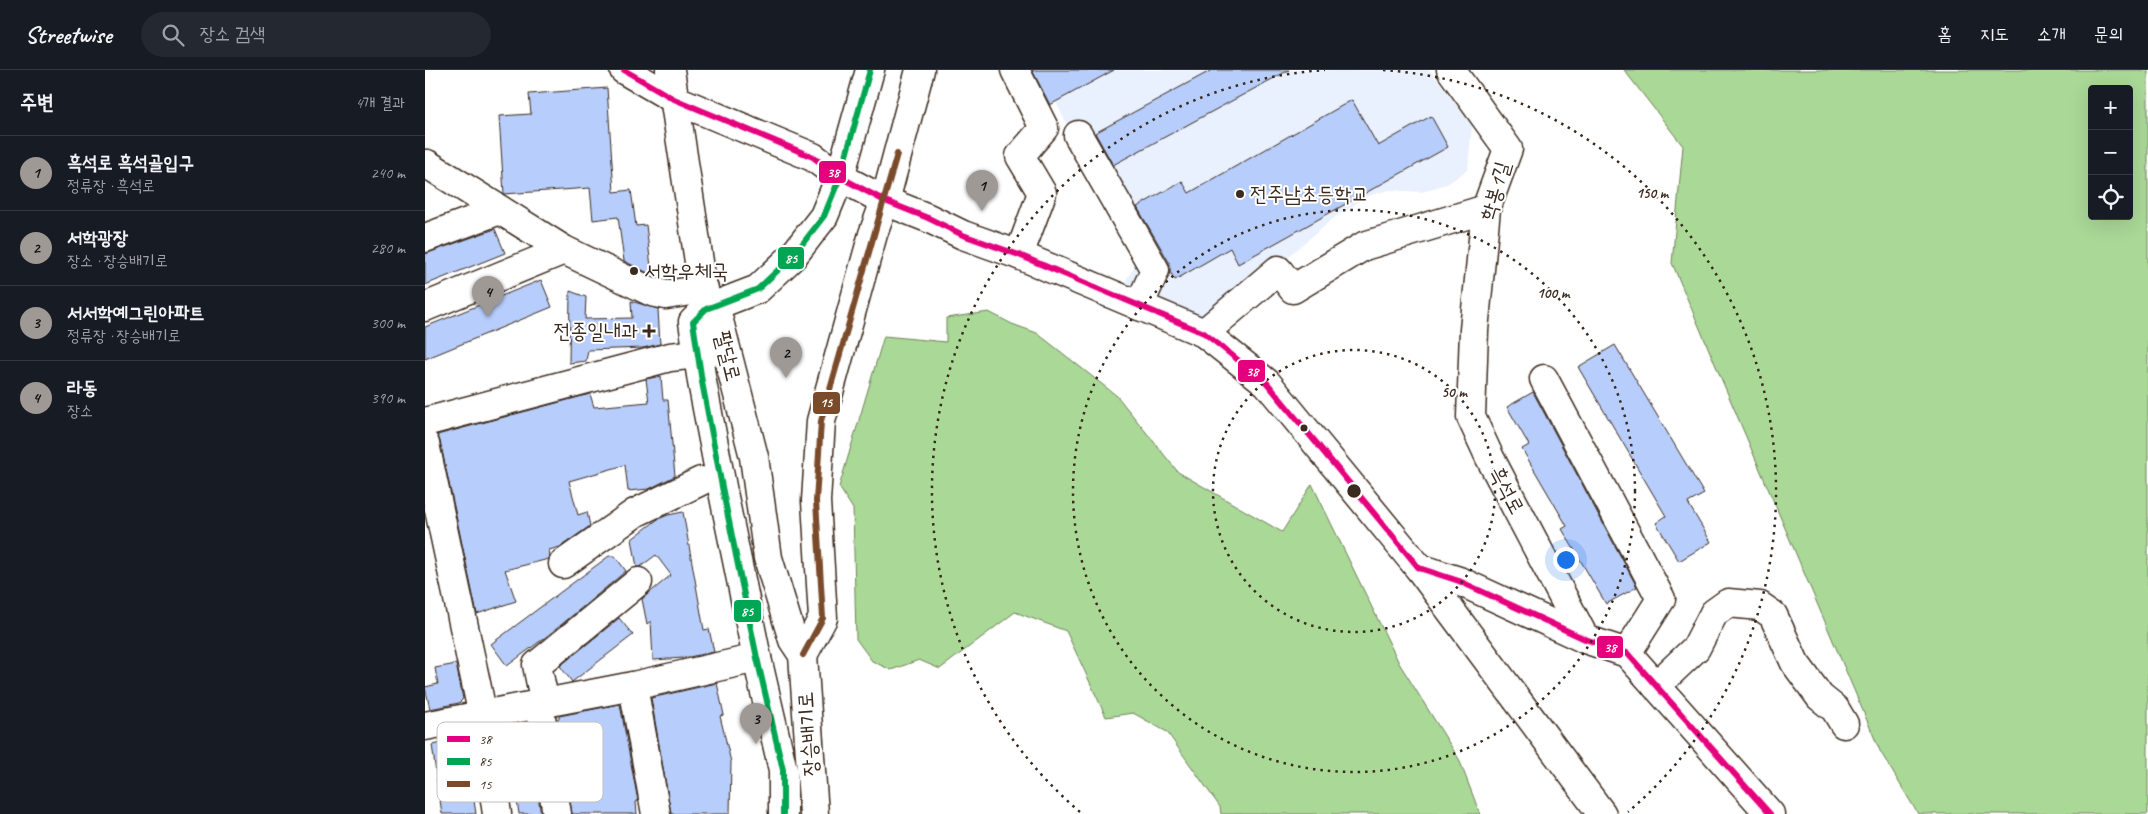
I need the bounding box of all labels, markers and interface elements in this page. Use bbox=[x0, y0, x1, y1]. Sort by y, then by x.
search box bbox=[141, 12, 491, 57]
text: Streetwise bbox=[25, 20, 111, 50]
icon: search bbox=[159, 21, 187, 49]
text: 장소 검색 bbox=[199, 22, 265, 46]
text: 홈 bbox=[1938, 23, 1952, 45]
text: 지도 bbox=[1980, 23, 2009, 45]
text: 소개 bbox=[2037, 23, 2066, 45]
text: 문의 bbox=[2094, 23, 2123, 45]
map controls bbox=[2088, 85, 2133, 220]
button: + bbox=[2088, 85, 2133, 130]
text: 주변 bbox=[20, 89, 54, 115]
text: 4개 결과 bbox=[355, 93, 405, 113]
button: − bbox=[2088, 130, 2133, 175]
text: 흑석로 흑석골입구 bbox=[67, 151, 194, 175]
street label: 학봉1길 bbox=[1474, 158, 1516, 223]
line badge: 38 bbox=[818, 160, 847, 184]
text: 1 bbox=[32, 163, 40, 183]
text: 240 m bbox=[371, 163, 405, 183]
text: 38 bbox=[827, 164, 841, 181]
pin: 1 bbox=[966, 170, 998, 211]
button: locate bbox=[2088, 175, 2133, 220]
text: 정류장 · 흑석로 bbox=[67, 176, 155, 196]
place label: 전주남초등학교 bbox=[1250, 181, 1368, 207]
text: 150 m bbox=[1636, 184, 1670, 203]
marker: 전주남초등학교 bbox=[1234, 188, 1246, 200]
text: 서학광장 bbox=[67, 226, 128, 250]
text: 2 bbox=[32, 238, 40, 258]
text: 280 m bbox=[371, 238, 405, 258]
line badge: 85 bbox=[777, 246, 805, 270]
text: 85 bbox=[785, 250, 799, 267]
text: 장소 · 장승배기로 bbox=[67, 251, 168, 271]
place label: 서학우체국 bbox=[644, 258, 729, 284]
marker: 서학우체국 bbox=[628, 265, 640, 277]
pin: 4 bbox=[472, 276, 504, 317]
text: 100 m bbox=[1537, 284, 1571, 303]
text: 서서학예그린아파트 bbox=[67, 301, 205, 325]
text: 3 bbox=[32, 313, 40, 333]
text: 300 m bbox=[371, 313, 405, 333]
place label: 전종일내과 bbox=[554, 318, 638, 344]
marker: 전종일내과 bbox=[642, 324, 656, 338]
text: 정류장 · 장승배기로 bbox=[67, 326, 181, 346]
street label: 팔달로 bbox=[709, 328, 747, 384]
pin: 2 bbox=[770, 337, 802, 378]
line badge: 38 bbox=[1237, 359, 1266, 383]
text: 38 bbox=[1246, 363, 1260, 380]
text: 라동 bbox=[67, 376, 98, 400]
text: 50 m bbox=[1441, 383, 1468, 402]
text: 4 bbox=[32, 388, 40, 408]
text: 390 m bbox=[371, 388, 405, 408]
line badge: 15 bbox=[812, 391, 841, 415]
text: 15 bbox=[820, 394, 834, 411]
text: 장소 bbox=[67, 401, 93, 421]
unlabelled marker bbox=[1299, 423, 1309, 433]
street label: 흑석로 bbox=[1484, 462, 1530, 518]
centre of rings bbox=[1345, 482, 1363, 500]
your location bbox=[1553, 547, 1579, 573]
line badge: 85 bbox=[733, 599, 762, 623]
text: 85 bbox=[741, 603, 755, 620]
line badge: 38 bbox=[1596, 635, 1624, 659]
text: 38 bbox=[1604, 639, 1618, 656]
street label: 장승배기로 bbox=[792, 691, 824, 777]
pin: 3 bbox=[740, 703, 772, 744]
legend bbox=[437, 722, 603, 802]
text: 38 bbox=[479, 731, 493, 748]
text: 85 bbox=[479, 753, 492, 770]
text: 15 bbox=[479, 776, 492, 793]

